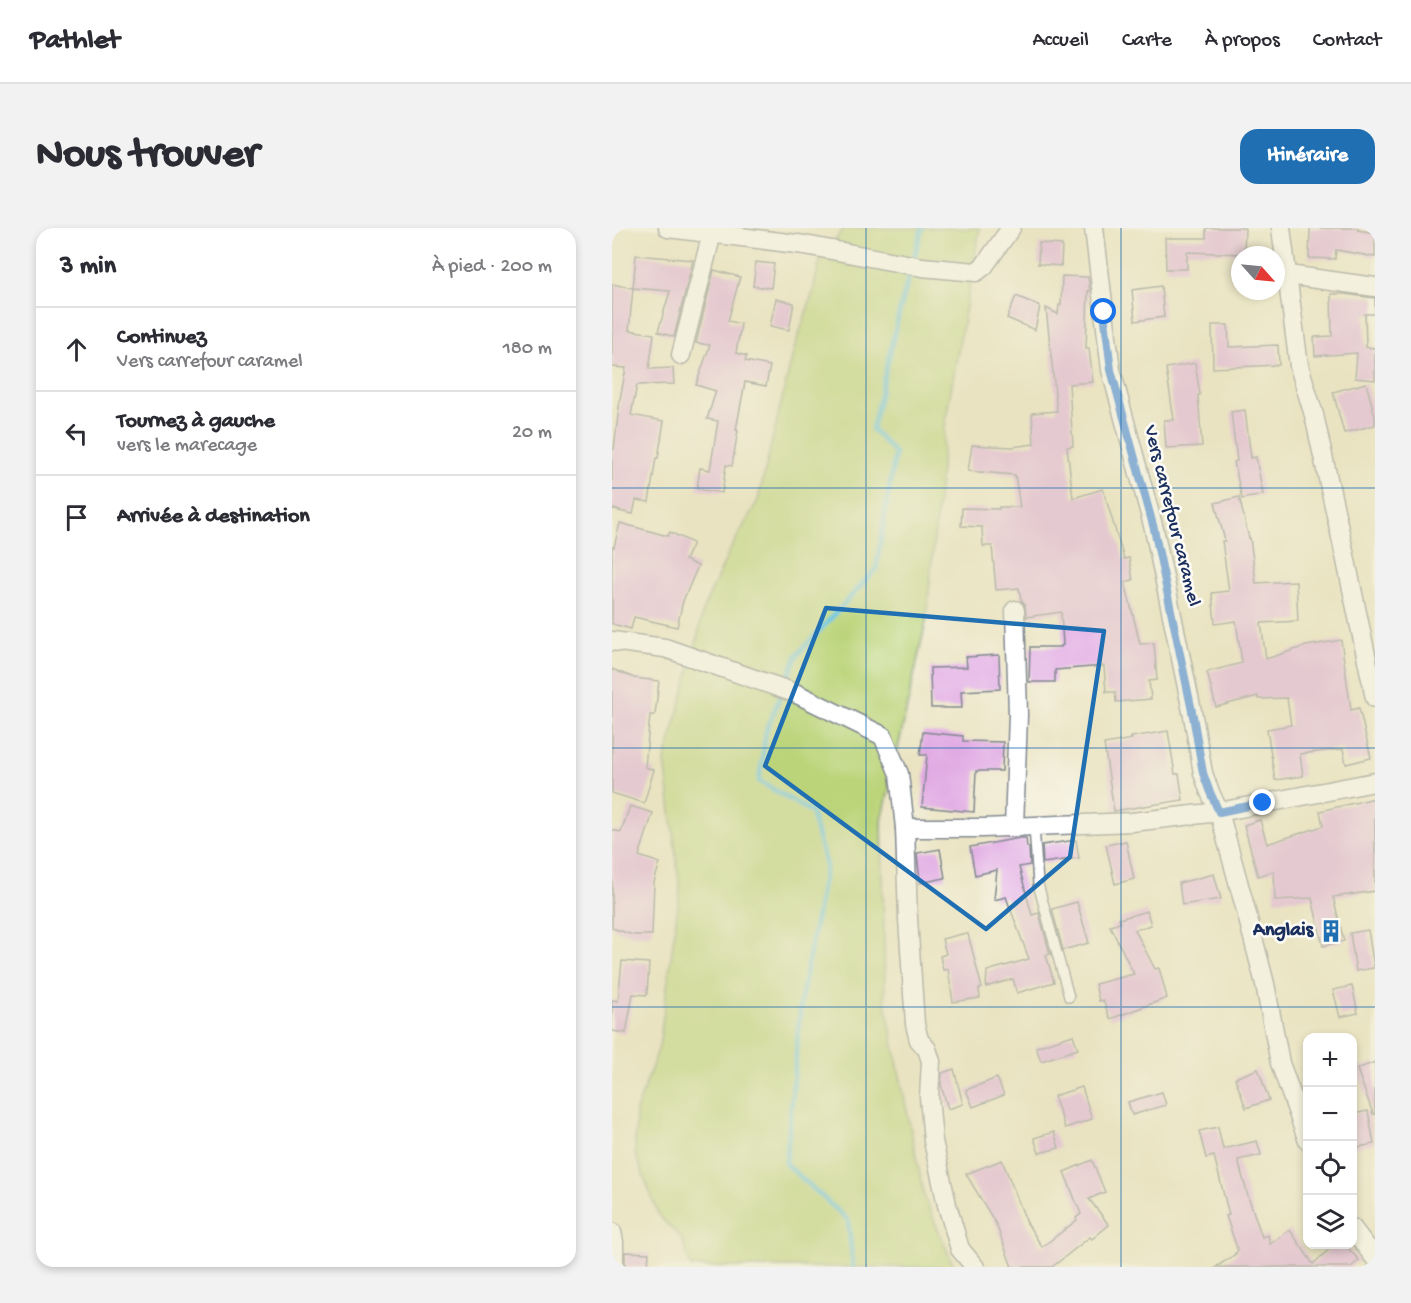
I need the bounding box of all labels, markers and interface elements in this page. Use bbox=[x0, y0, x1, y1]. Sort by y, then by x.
text: Pathlet bbox=[30, 25, 120, 58]
text: Accueil bbox=[1032, 29, 1089, 54]
text: Carte bbox=[1122, 29, 1172, 54]
text: À propos bbox=[1205, 29, 1280, 54]
text: Contact bbox=[1313, 29, 1381, 54]
button: Itinéraire bbox=[1240, 129, 1375, 184]
text: Nous trouver bbox=[36, 132, 259, 181]
north arrow bbox=[1231, 246, 1285, 300]
text: 3 min bbox=[60, 252, 116, 283]
text: À pied · 200 m bbox=[432, 256, 552, 279]
route start bbox=[1090, 298, 1116, 324]
text: Continuez bbox=[117, 325, 206, 351]
icon: ahead bbox=[60, 333, 93, 366]
text: 180 m bbox=[503, 338, 552, 361]
text: Vers carrefour caramel bbox=[117, 351, 303, 374]
text: Tournez à gauche bbox=[117, 409, 275, 435]
icon: left bbox=[60, 417, 93, 450]
text: 20 m bbox=[512, 422, 552, 445]
street label: Vers carrefour caramel bbox=[1137, 422, 1205, 609]
text: vers le marecage bbox=[117, 435, 257, 458]
icon: arrive bbox=[60, 501, 93, 534]
text: Arrivée à destination bbox=[117, 504, 310, 530]
route end bbox=[1249, 789, 1275, 815]
building icon: Anglais bbox=[1318, 918, 1344, 944]
place label: Anglais bbox=[1252, 920, 1315, 943]
map controls bbox=[1303, 1033, 1357, 1249]
button: + bbox=[1303, 1033, 1357, 1087]
button: − bbox=[1303, 1087, 1357, 1141]
button: locate bbox=[1303, 1141, 1357, 1195]
button: layers bbox=[1303, 1195, 1357, 1249]

